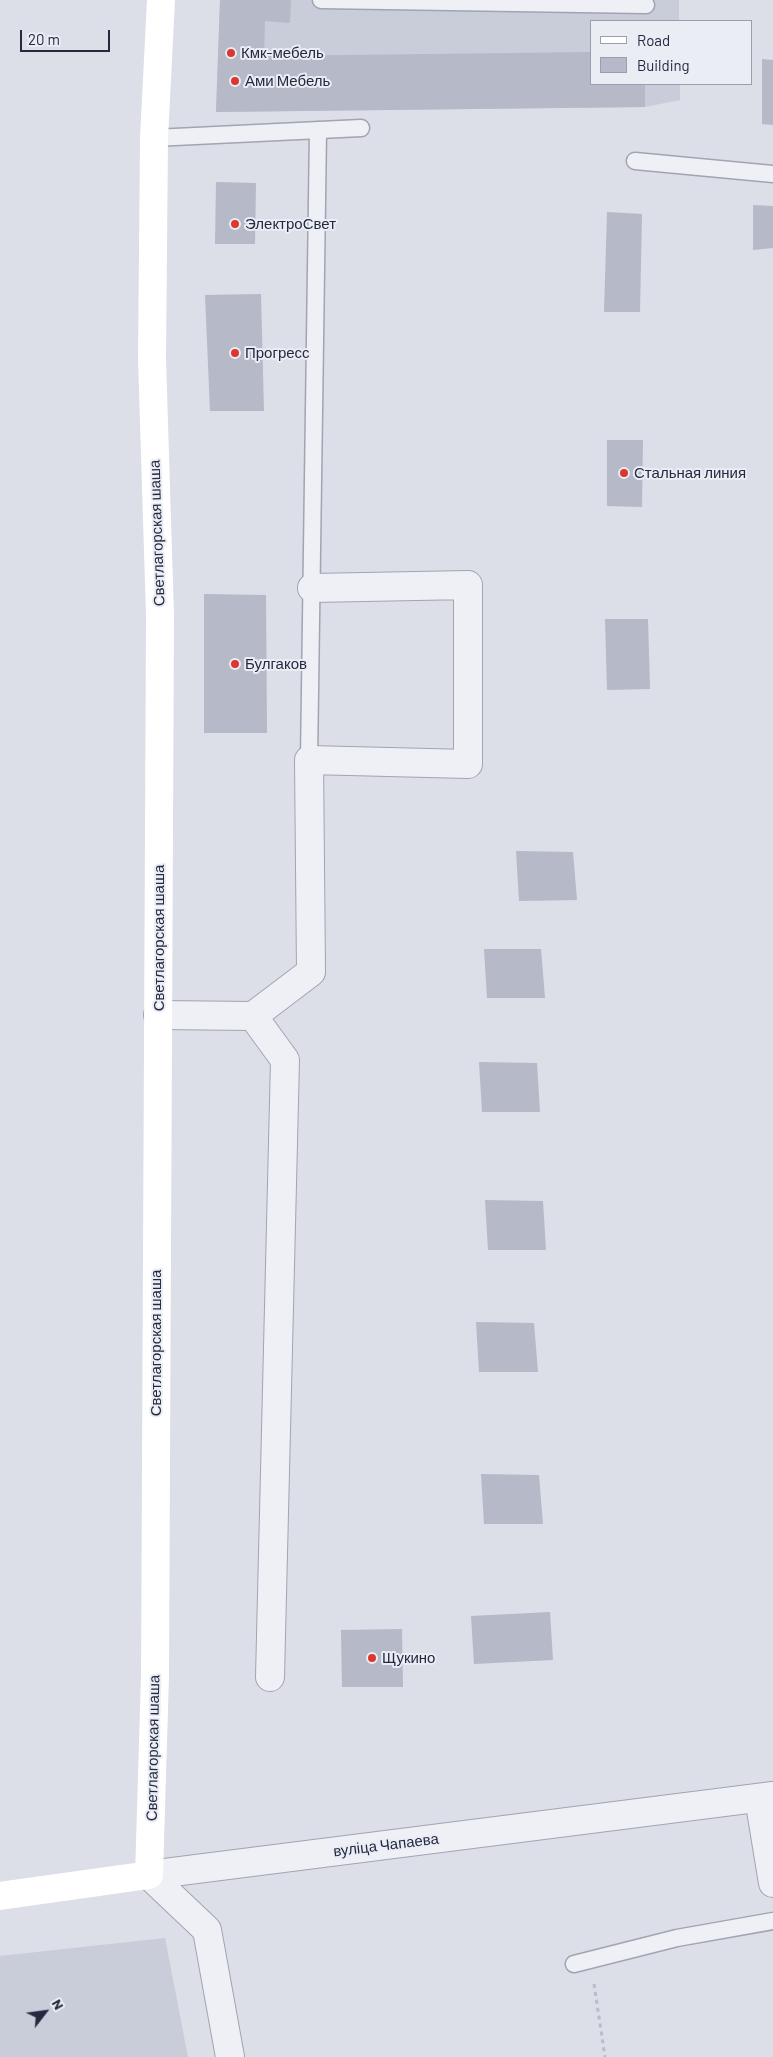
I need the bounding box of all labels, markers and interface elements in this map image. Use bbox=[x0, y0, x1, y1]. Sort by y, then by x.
scale bar bbox=[22, 20, 112, 52]
legend bbox=[590, 20, 753, 85]
text: 20 m bbox=[28, 30, 60, 48]
text: Road bbox=[637, 31, 670, 49]
place label: Кмк-мебель bbox=[241, 44, 324, 62]
marker: Кмк-мебель bbox=[225, 47, 237, 59]
text: Building bbox=[637, 56, 690, 74]
place label: Ами Мебель bbox=[245, 72, 330, 90]
marker: Ами Мебель bbox=[229, 75, 241, 87]
place label: ЭлектроСвет bbox=[245, 215, 336, 233]
marker: ЭлектроСвет bbox=[229, 218, 241, 230]
place label: Прогресс bbox=[245, 344, 310, 362]
marker: Прогресс bbox=[229, 347, 241, 359]
street label: Светлагорская шаша bbox=[145, 459, 169, 607]
place label: Стальная линия bbox=[634, 464, 746, 482]
marker: Стальная линия bbox=[618, 467, 630, 479]
place label: Булгаков bbox=[245, 655, 307, 673]
marker: Булгаков bbox=[229, 658, 241, 670]
street label: Светлагорская шаша bbox=[150, 865, 168, 1011]
street label: Светлагорская шаша bbox=[147, 1270, 165, 1416]
place label: Щукино bbox=[382, 1649, 435, 1667]
marker: Щукино bbox=[366, 1652, 378, 1664]
street label: Светлагорская шаша bbox=[143, 1675, 163, 1821]
street label: вуліца Чапаева bbox=[332, 1830, 440, 1860]
north arrow bbox=[20, 1987, 70, 2037]
text: N bbox=[49, 1996, 68, 2013]

